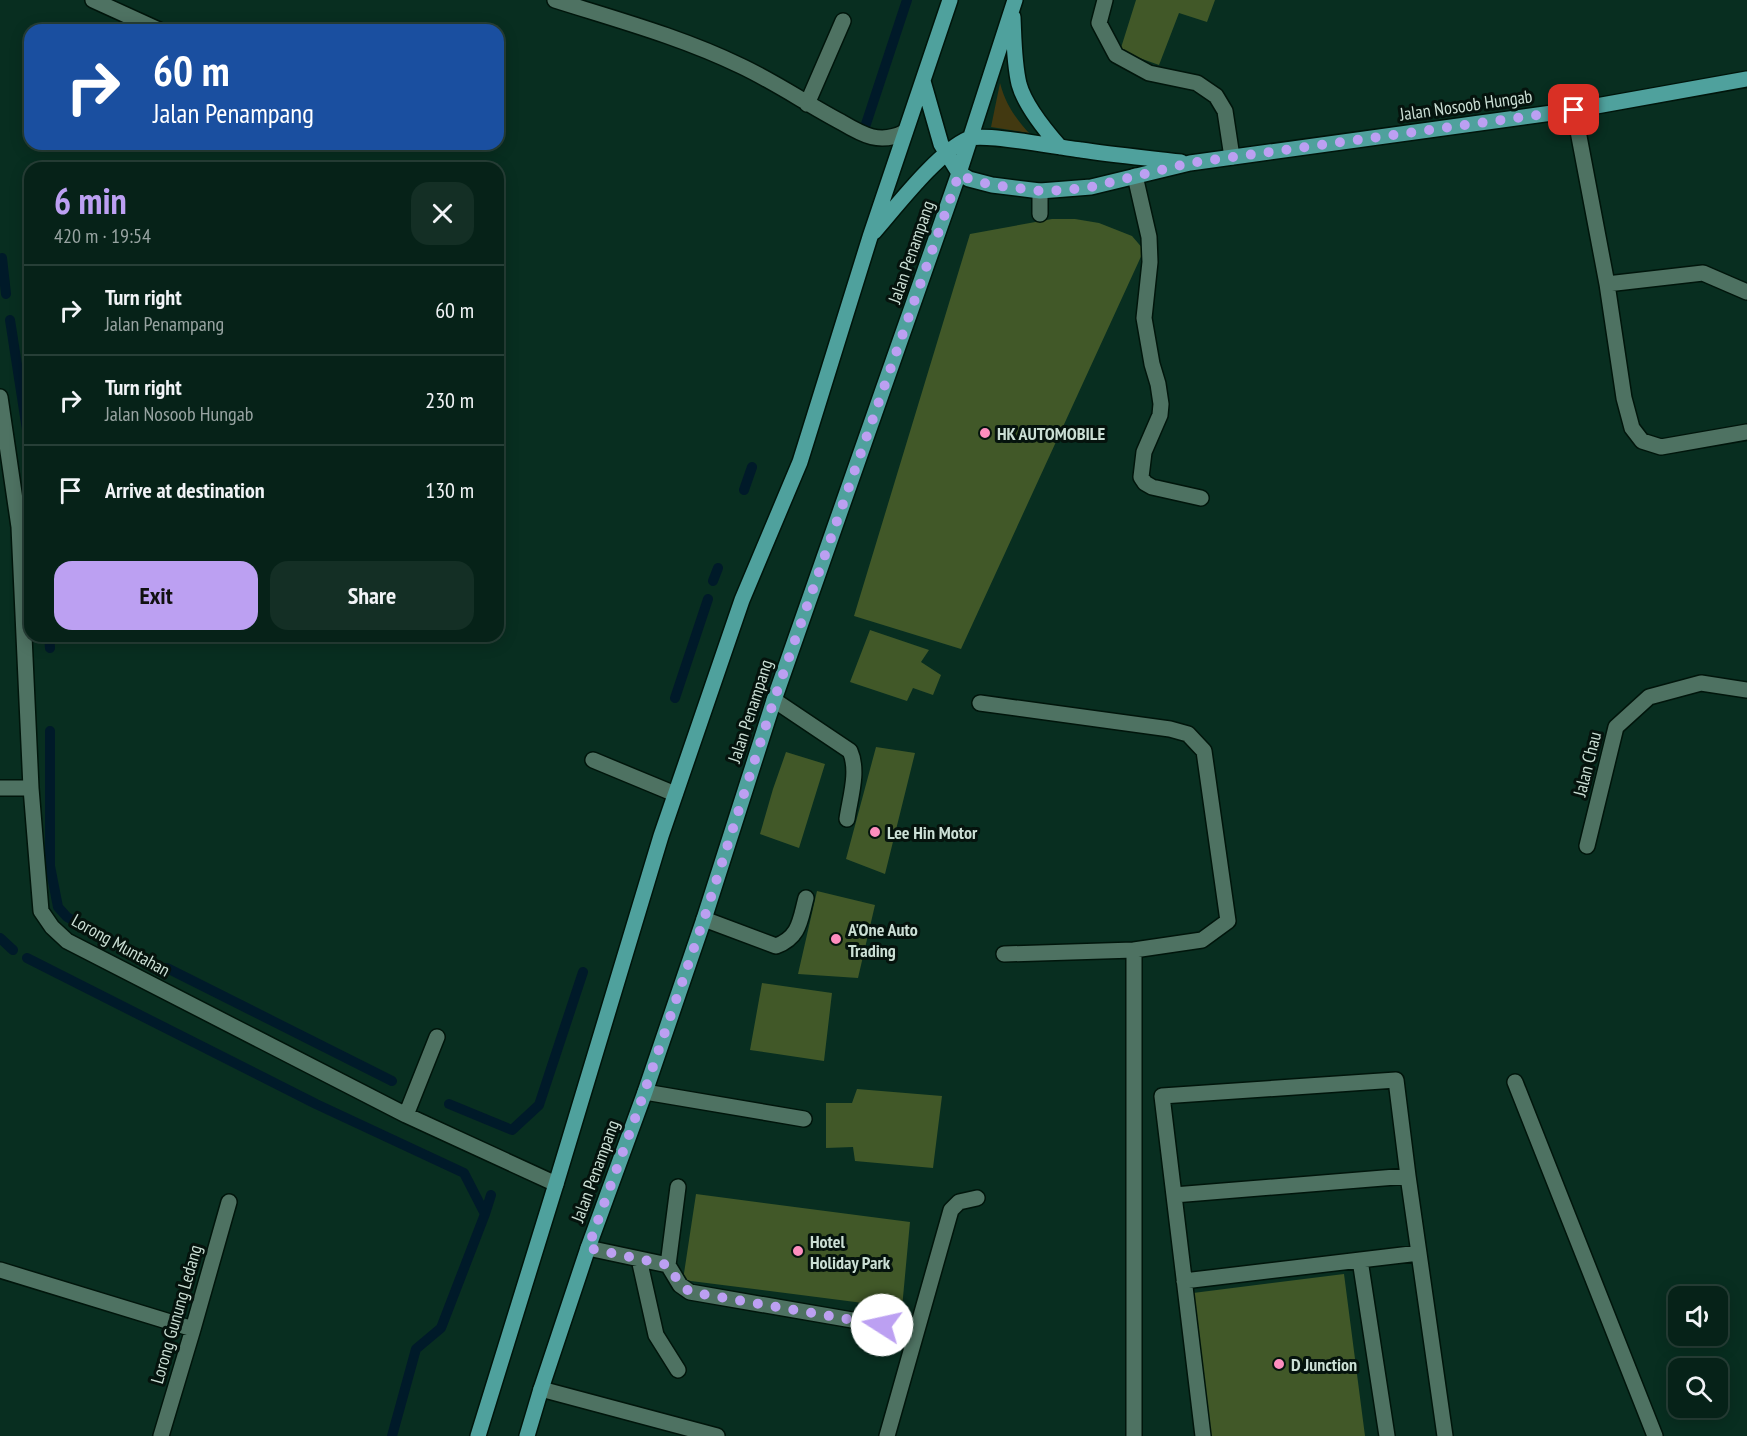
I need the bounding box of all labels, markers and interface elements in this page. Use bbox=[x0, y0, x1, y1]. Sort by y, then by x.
text: 60 m bbox=[153, 43, 230, 98]
icon: right bbox=[54, 48, 132, 126]
street label: Jalan Nosoob Hungab bbox=[1397, 84, 1534, 126]
pin bbox=[1548, 84, 1599, 135]
icon: arrive bbox=[1557, 93, 1590, 126]
text: Jalan Penampang bbox=[153, 96, 314, 130]
text: 6 min bbox=[54, 177, 127, 224]
button: close bbox=[411, 182, 474, 245]
street label: Jalan Penampang bbox=[882, 198, 939, 307]
text: 420 m · 19:54 bbox=[54, 223, 151, 249]
text: Turn right bbox=[105, 283, 182, 311]
icon: right bbox=[54, 294, 87, 327]
text: 60 m bbox=[435, 296, 474, 324]
text: Jalan Penampang bbox=[105, 311, 224, 337]
text: Turn right bbox=[105, 373, 182, 401]
icon: right bbox=[54, 384, 87, 417]
text: 230 m bbox=[425, 386, 474, 414]
text: Jalan Nosoob Hungab bbox=[105, 401, 253, 427]
place label: HK AUTOMOBILE bbox=[997, 422, 1105, 445]
marker: HK AUTOMOBILE bbox=[978, 426, 992, 440]
icon: arrive bbox=[54, 474, 87, 507]
text: Arrive at destination bbox=[105, 476, 265, 504]
text: 130 m bbox=[425, 476, 474, 504]
button: Exit bbox=[54, 561, 258, 630]
button: Share bbox=[270, 561, 474, 630]
street label: Jalan Penampang bbox=[722, 656, 778, 766]
street label: Jalan Chau bbox=[1568, 729, 1606, 800]
place label: Lee Hin Motor bbox=[887, 821, 978, 844]
marker: Lee Hin Motor bbox=[868, 825, 882, 839]
street label: Lorong Muntahan bbox=[68, 909, 174, 981]
place label: A'One Auto Trading bbox=[847, 918, 918, 962]
marker: A'One Auto Trading bbox=[829, 932, 843, 946]
street label: Jalan Penampang bbox=[566, 1117, 624, 1226]
place label: Hotel Holiday Park bbox=[810, 1230, 891, 1274]
street label: Lorong Gunung Ledang bbox=[145, 1242, 207, 1386]
marker: Hotel Holiday Park bbox=[791, 1244, 805, 1258]
map controls bbox=[1668, 1286, 1728, 1418]
button: sound bbox=[1668, 1286, 1728, 1346]
position arrow bbox=[850, 1293, 914, 1357]
place label: D Junction bbox=[1291, 1353, 1357, 1376]
marker: D Junction bbox=[1272, 1357, 1286, 1371]
button: search bbox=[1668, 1358, 1728, 1418]

